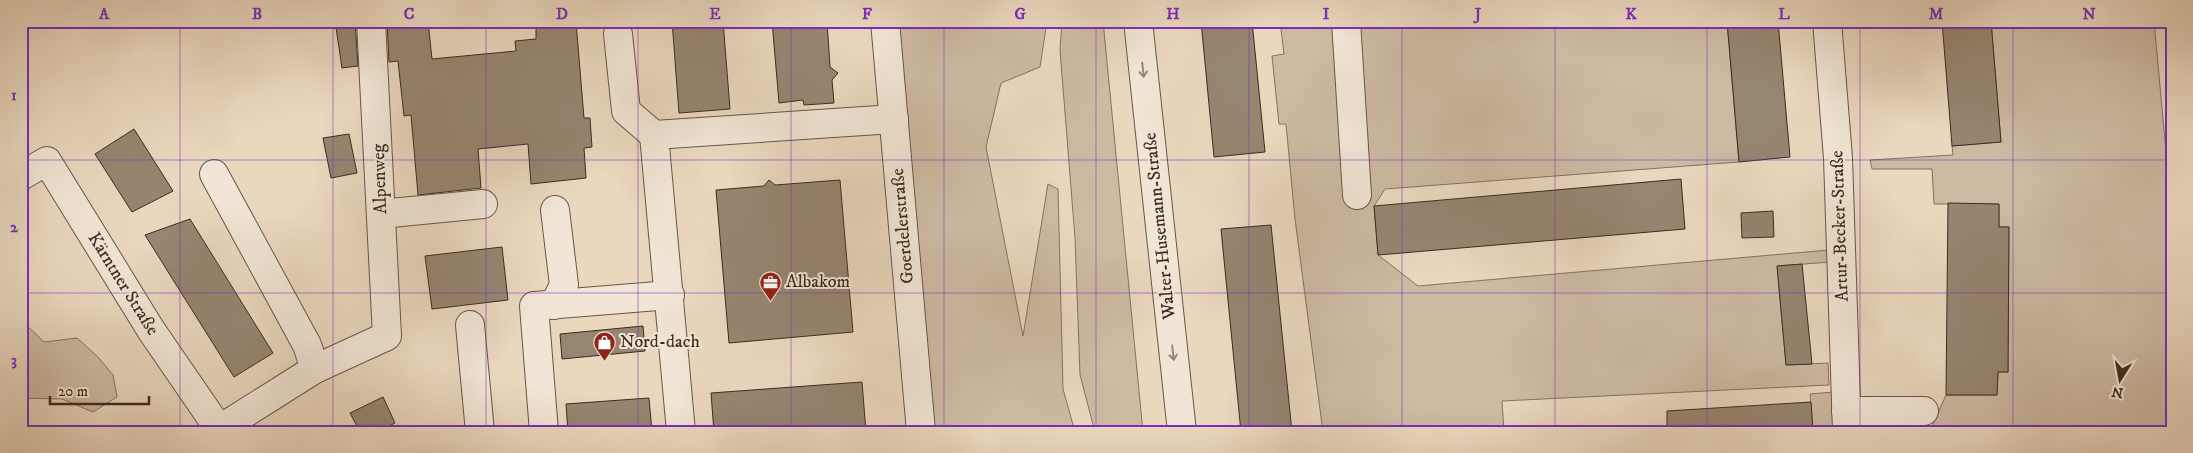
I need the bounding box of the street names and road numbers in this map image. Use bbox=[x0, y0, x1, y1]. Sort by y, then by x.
street label: Walter-Husemann-Straße bbox=[1139, 131, 1181, 322]
street label: Alpenweg bbox=[368, 143, 392, 215]
street label: Artur-Becker-Straße bbox=[1826, 150, 1854, 302]
street label: Goerdelerstraße bbox=[887, 167, 919, 285]
street label: Kärntner Straße bbox=[83, 228, 163, 340]

